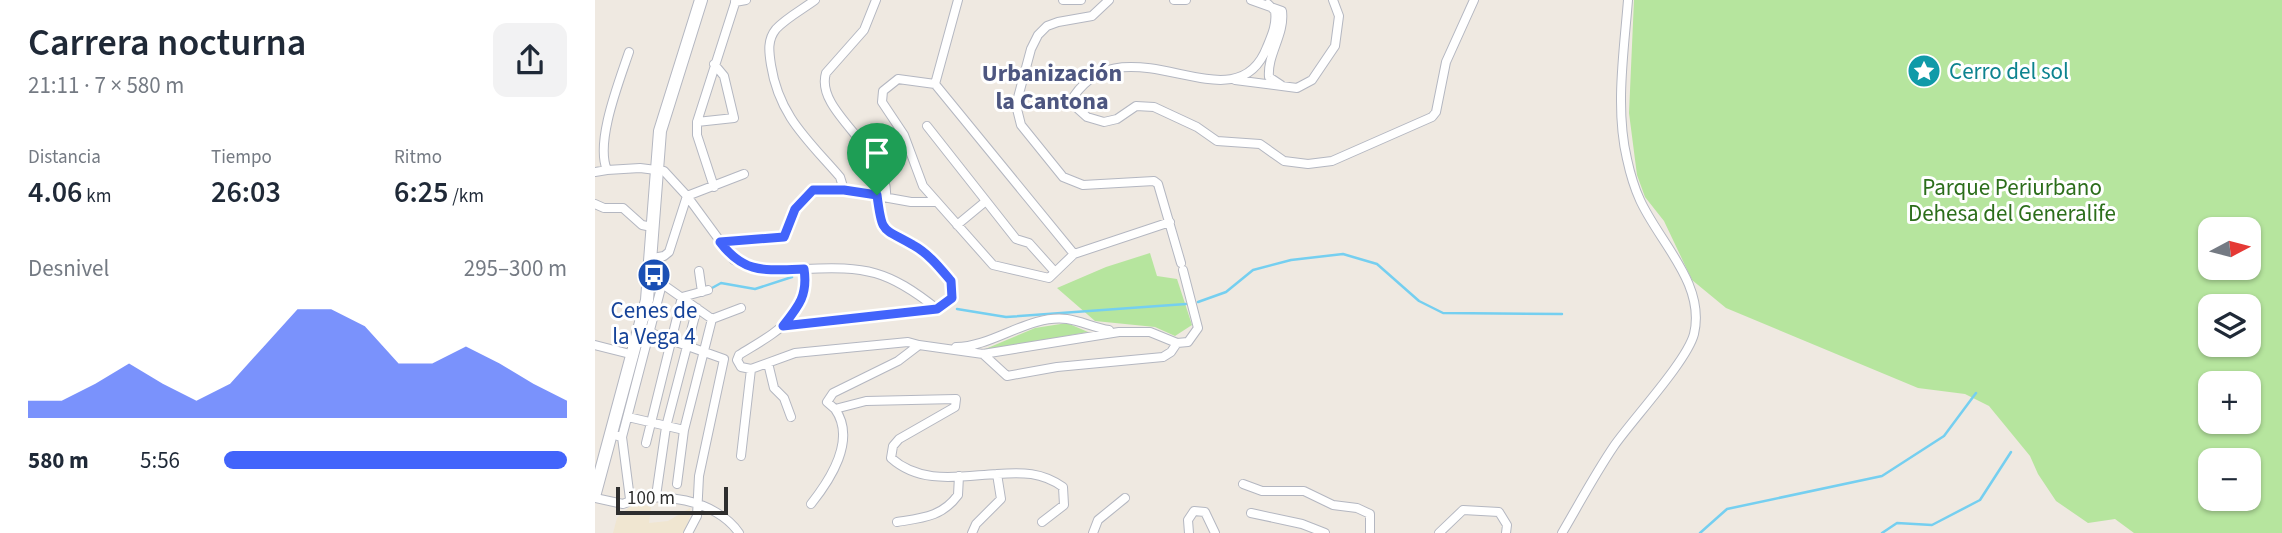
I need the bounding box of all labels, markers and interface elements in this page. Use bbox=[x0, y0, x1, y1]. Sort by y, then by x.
text: Carrera nocturna bbox=[28, 16, 306, 70]
button: share bbox=[493, 23, 567, 97]
place icon: Cerro del sol bbox=[1905, 52, 1943, 90]
place label: Cerro del sol bbox=[1949, 55, 2069, 88]
district label: Urbanización la Cantona bbox=[982, 56, 1122, 119]
text: 21:11 · 7 × 580 m bbox=[28, 69, 184, 102]
pin bbox=[847, 123, 907, 195]
icon: arrive bbox=[858, 134, 896, 172]
text: Distancia bbox=[28, 144, 101, 171]
text: Tiempo bbox=[211, 144, 272, 171]
text: Ritmo bbox=[394, 144, 442, 171]
text: 4.06 bbox=[28, 171, 82, 214]
text: 26:03 bbox=[211, 171, 281, 214]
text: 6:25 bbox=[394, 171, 448, 214]
park label: Parque Periurbano Dehesa del Generalife bbox=[1908, 171, 2116, 230]
text: km bbox=[82, 183, 111, 210]
text: /km bbox=[448, 183, 484, 210]
north arrow bbox=[2198, 217, 2261, 280]
map controls bbox=[2198, 217, 2261, 511]
text: Desnivel bbox=[28, 252, 109, 285]
text: 295–300 m bbox=[464, 252, 567, 285]
bus stop icon: Cenes de la Vega 4 bbox=[635, 256, 673, 294]
place label: Cenes de la Vega 4 bbox=[611, 294, 697, 353]
button: layers bbox=[2198, 294, 2261, 357]
button: + bbox=[2198, 371, 2261, 434]
text: 580 m bbox=[28, 444, 89, 477]
text: 5:56 bbox=[140, 444, 180, 477]
button: − bbox=[2198, 448, 2261, 511]
scale bar bbox=[616, 484, 728, 516]
text: 100 m bbox=[627, 485, 675, 512]

